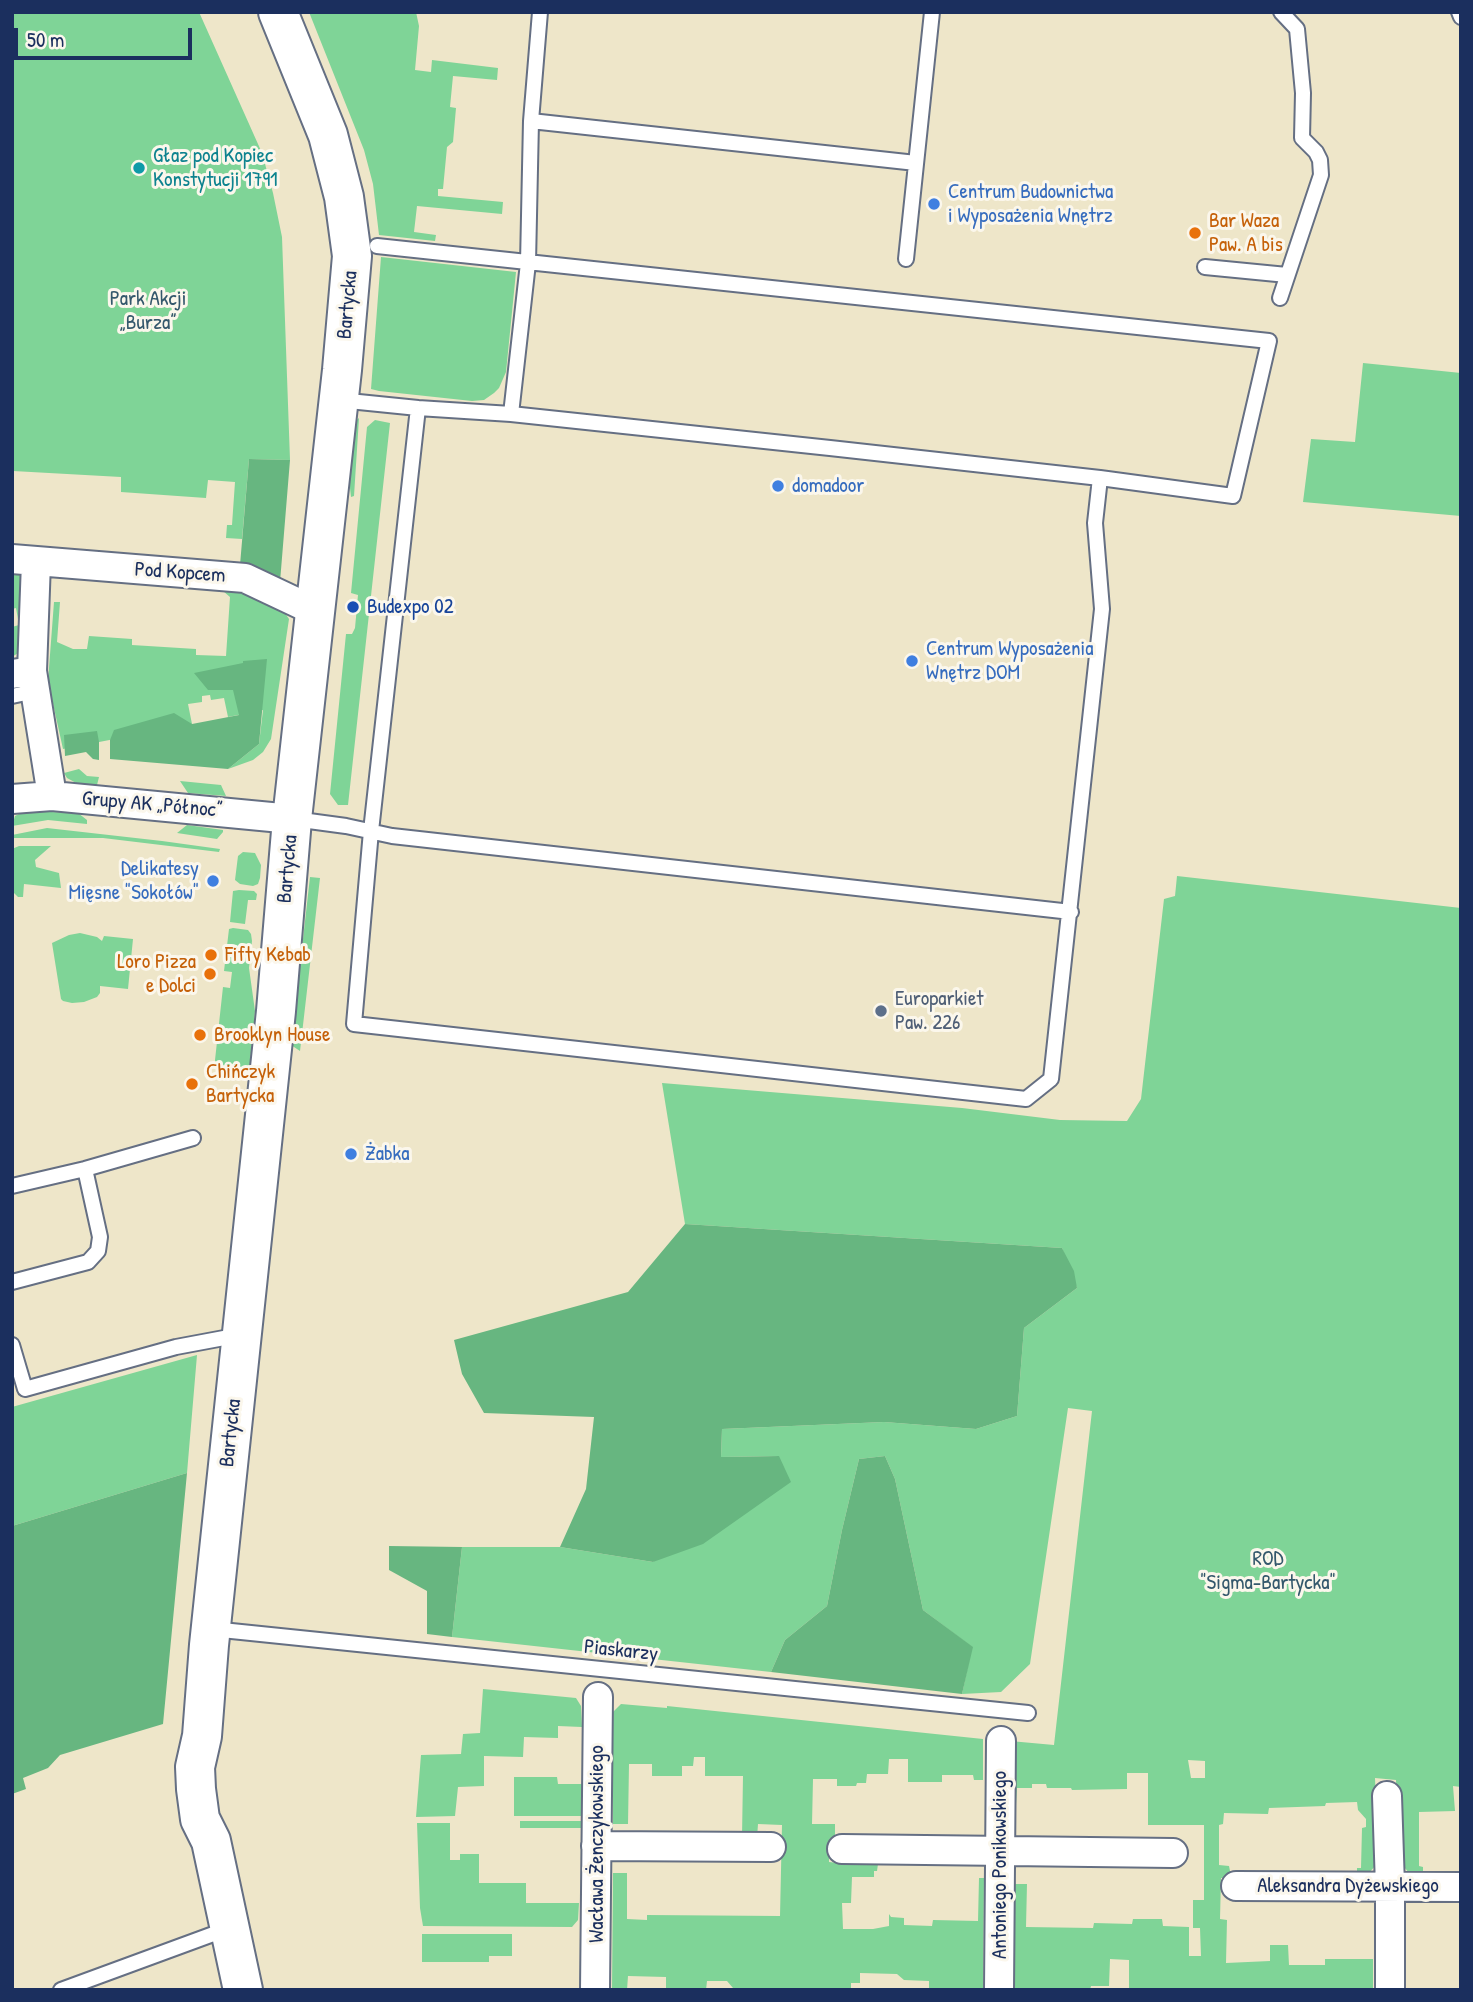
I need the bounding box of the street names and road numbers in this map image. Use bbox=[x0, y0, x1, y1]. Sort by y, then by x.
street label: Bartycka bbox=[332, 270, 364, 340]
street label: Pod Kopcem bbox=[134, 557, 226, 589]
street label: Grupy AK „Północ” bbox=[81, 786, 223, 824]
street label: Bartycka bbox=[272, 834, 304, 904]
street label: Bartycka bbox=[215, 1398, 247, 1468]
street label: Piaskarzy bbox=[583, 1635, 659, 1667]
street label: Wacława Żenczykowskiego bbox=[584, 1745, 610, 1943]
street label: Antoniego Ponikowskiego bbox=[987, 1771, 1013, 1959]
street label: Aleksandra Dyżewskiego bbox=[1257, 1873, 1439, 1899]

